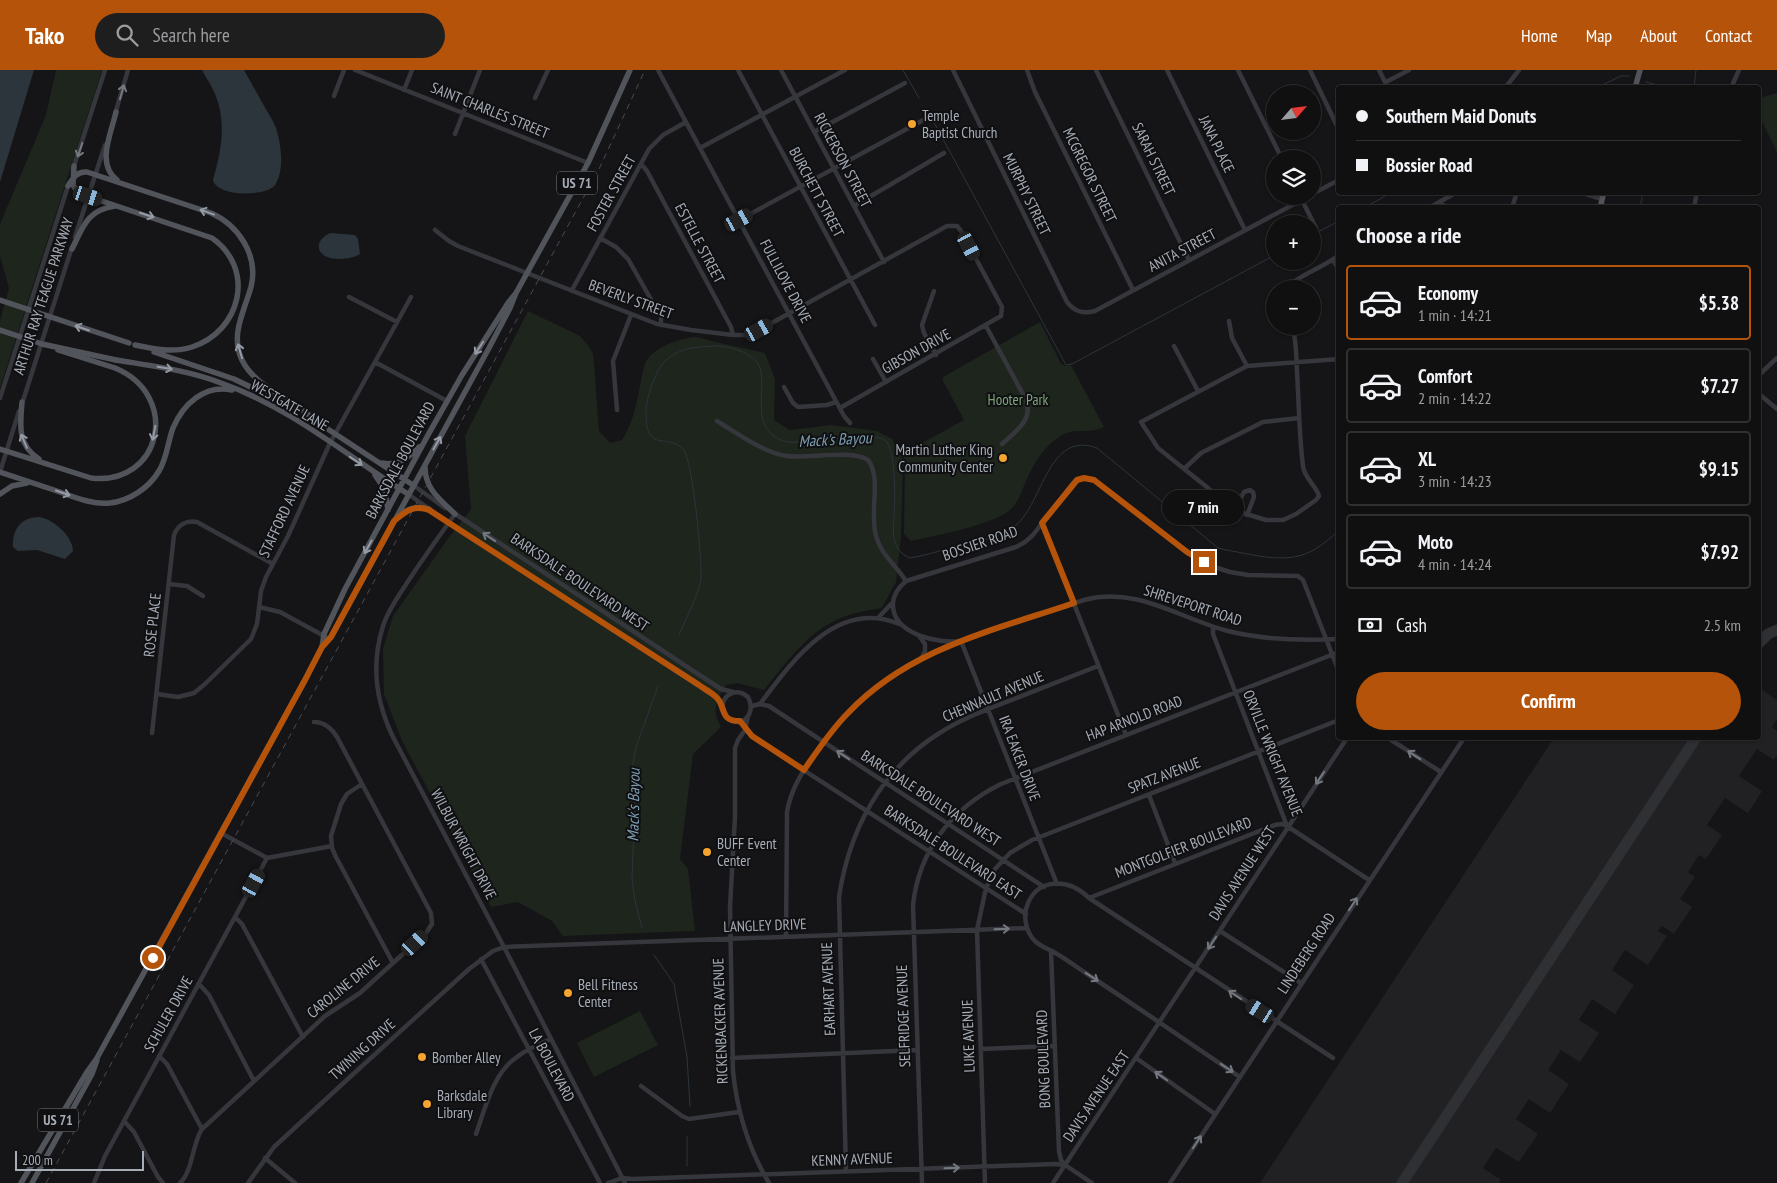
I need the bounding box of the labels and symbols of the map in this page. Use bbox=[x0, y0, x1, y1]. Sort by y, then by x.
street label: SAINT CHARLES STREET bbox=[428, 78, 552, 142]
one-way arrow bbox=[117, 84, 127, 100]
north arrow bbox=[1266, 85, 1321, 140]
place label: Temple Baptist Church bbox=[922, 106, 997, 142]
street label: RICKERSON STREET bbox=[810, 109, 876, 211]
street label: JANA PLACE bbox=[1194, 111, 1239, 176]
marker: Temple Baptist Church bbox=[906, 118, 918, 130]
street label: SARAH STREET bbox=[1128, 120, 1180, 199]
street label: MCGREGOR STREET bbox=[1059, 125, 1121, 226]
one-way arrow bbox=[74, 141, 84, 157]
street label: BURCHETT STREET bbox=[785, 144, 849, 241]
street label: MURPHY STREET bbox=[999, 150, 1055, 238]
street label: FOSTER STREET bbox=[582, 151, 640, 234]
road number: US 71 bbox=[557, 172, 597, 195]
car bbox=[71, 184, 104, 208]
street label: ESTELLE STREET bbox=[671, 200, 729, 287]
car bbox=[722, 206, 755, 234]
one-way arrow bbox=[200, 207, 215, 216]
one-way arrow bbox=[139, 211, 155, 221]
street label: ARTHUR RAY TEAGUE PARKWAY bbox=[9, 215, 77, 377]
street label: ANITA STREET bbox=[1145, 224, 1219, 276]
car bbox=[955, 229, 982, 263]
street label: FULLILOVE DRIVE bbox=[756, 236, 816, 326]
street label: BEVERLY STREET bbox=[586, 275, 676, 323]
car bbox=[742, 316, 775, 344]
one-way arrow bbox=[75, 322, 91, 332]
street label: GIBSON DRIVE bbox=[878, 324, 954, 378]
one-way arrow bbox=[474, 341, 484, 355]
one-way arrow bbox=[234, 344, 244, 360]
one-way arrow bbox=[156, 364, 172, 374]
street label: WESTGATE LANE bbox=[248, 375, 332, 435]
park label: Hooter Park bbox=[988, 390, 1049, 409]
street label: BARKSDALE BOULEVARD bbox=[361, 398, 439, 522]
one-way arrow bbox=[149, 425, 159, 441]
water label: Mack's Bayou bbox=[798, 427, 873, 451]
one-way arrow bbox=[18, 434, 28, 449]
one-way arrow bbox=[432, 436, 442, 450]
place label: Martin Luther King Community Center bbox=[895, 440, 994, 476]
marker: Martin Luther King Community Center bbox=[997, 452, 1009, 464]
one-way arrow bbox=[349, 456, 363, 466]
street label: STAFFORD AVENUE bbox=[254, 462, 314, 560]
one-way arrow bbox=[55, 489, 70, 498]
callout: 7 min bbox=[1163, 490, 1245, 524]
street label: BOSSIER ROAD bbox=[940, 521, 1020, 565]
street label: BARKSDALE BOULEVARD WEST bbox=[507, 529, 653, 635]
one-way arrow bbox=[482, 532, 496, 542]
one-way arrow bbox=[362, 539, 372, 553]
route end bbox=[1193, 551, 1215, 573]
street label: SHREVEPORT ROAD bbox=[1142, 580, 1244, 630]
street label: ROSE PLACE bbox=[139, 592, 165, 658]
street label: CHENNAULT AVENUE bbox=[939, 666, 1047, 726]
street label: ORVILLE WRIGHT AVENUE bbox=[1239, 687, 1307, 819]
street label: HAP ARNOLD ROAD bbox=[1083, 691, 1185, 745]
street label: IRA EAKER DRIVE bbox=[995, 713, 1045, 803]
street label: BARKSDALE BOULEVARD WEST bbox=[858, 746, 1005, 850]
one-way arrow bbox=[836, 749, 850, 759]
one-way arrow bbox=[1408, 749, 1422, 759]
street label: SPATZ AVENUE bbox=[1125, 753, 1203, 797]
water label: Mack's Bayou bbox=[622, 767, 644, 842]
one-way arrow bbox=[1315, 771, 1325, 785]
street label: WILBUR WRIGHT DRIVE bbox=[427, 786, 501, 902]
street label: BARKSDALE BOULEVARD EAST bbox=[881, 801, 1025, 904]
street label: MONTGOLFIER BOULEVARD bbox=[1112, 812, 1254, 882]
street label: DAVIS AVENUE WEST bbox=[1204, 822, 1280, 924]
place label: BUFF Event Center bbox=[717, 834, 777, 870]
marker: BUFF Event Center bbox=[701, 846, 713, 858]
car bbox=[240, 866, 267, 900]
one-way arrow bbox=[1348, 897, 1358, 911]
street label: LINDEBERG ROAD bbox=[1273, 909, 1339, 997]
street label: LANGLEY DRIVE bbox=[723, 914, 807, 936]
one-way arrow bbox=[994, 925, 1010, 934]
car bbox=[398, 927, 431, 959]
one-way arrow bbox=[1207, 936, 1217, 950]
street label: EARHART AVENUE bbox=[817, 942, 839, 1036]
route start bbox=[142, 947, 164, 969]
street label: CAROLINE DRIVE bbox=[303, 952, 383, 1022]
street label: RICKENBACKER AVENUE bbox=[708, 958, 732, 1084]
street label: SELFRIDGE AVENUE bbox=[892, 964, 914, 1068]
street label: SCHULER DRIVE bbox=[139, 973, 197, 1055]
one-way arrow bbox=[1085, 973, 1099, 983]
place label: Bell Fitness Center bbox=[578, 975, 638, 1011]
marker: Bell Fitness Center bbox=[562, 987, 574, 999]
one-way arrow bbox=[1229, 990, 1243, 1000]
car bbox=[1243, 997, 1276, 1025]
street label: LUKE AVENUE bbox=[957, 999, 979, 1073]
street label: BONG BOULEVARD bbox=[1032, 1009, 1054, 1108]
street label: TWINING DRIVE bbox=[325, 1014, 399, 1084]
street label: LA BOULEVARD bbox=[525, 1025, 579, 1105]
street label: DAVIS AVENUE EAST bbox=[1059, 1047, 1134, 1145]
place label: Bomber Alley bbox=[432, 1048, 501, 1067]
marker: Bomber Alley bbox=[416, 1051, 428, 1063]
one-way arrow bbox=[1220, 1063, 1234, 1073]
one-way arrow bbox=[1154, 1071, 1168, 1081]
place label: Barksdale Library bbox=[437, 1086, 487, 1122]
marker: Barksdale Library bbox=[421, 1098, 433, 1110]
road number: US 71 bbox=[38, 1108, 78, 1132]
one-way arrow bbox=[1192, 1136, 1202, 1150]
scale bar bbox=[15, 1148, 144, 1171]
street label: KENNY AVENUE bbox=[811, 1148, 893, 1170]
one-way arrow bbox=[944, 1163, 960, 1173]

